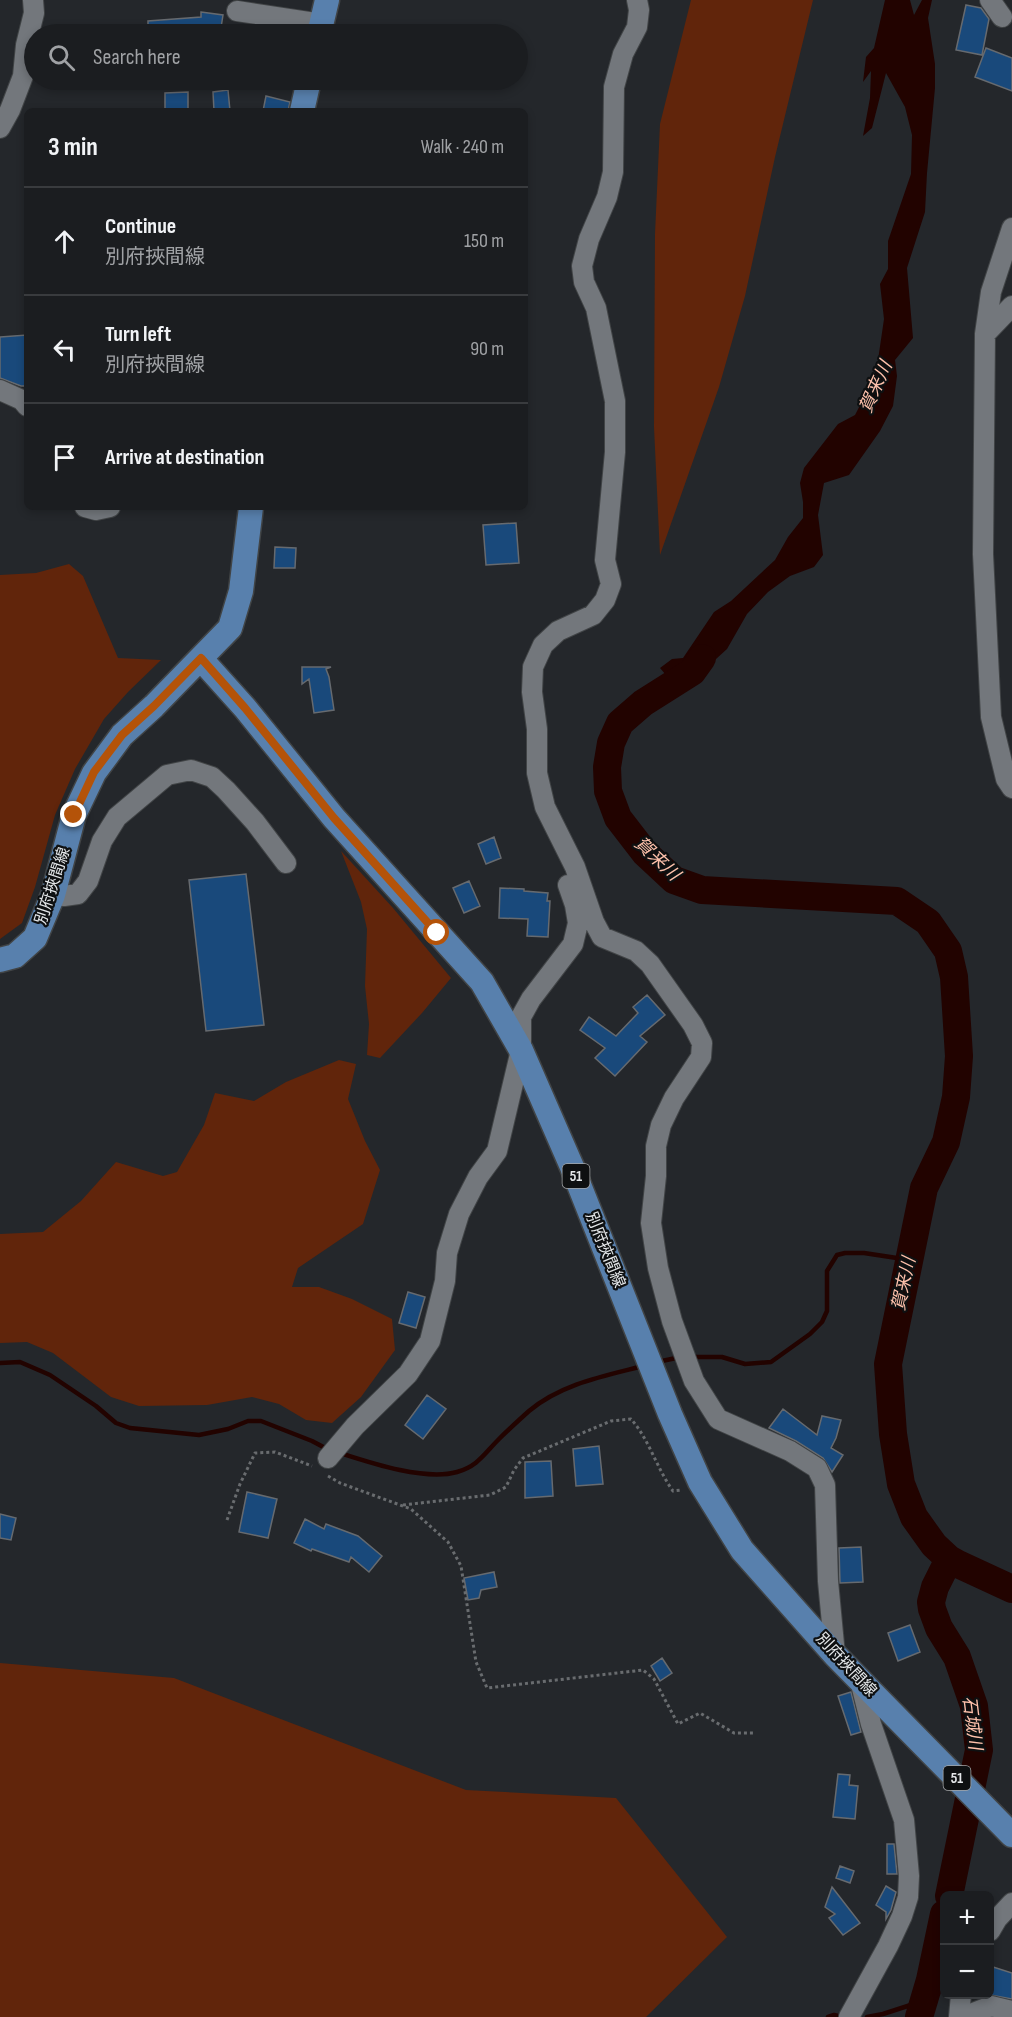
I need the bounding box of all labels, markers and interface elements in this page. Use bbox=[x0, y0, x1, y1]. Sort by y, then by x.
search box bbox=[24, 24, 528, 90]
icon: search bbox=[45, 41, 78, 74]
text: Search here bbox=[93, 44, 180, 71]
text: 3 min bbox=[48, 132, 98, 163]
text: Walk · 240 m bbox=[421, 135, 504, 159]
text: Continue bbox=[105, 213, 176, 240]
icon: ahead bbox=[48, 225, 81, 258]
text: 150 m bbox=[464, 229, 504, 253]
text: 別府挾間線 bbox=[105, 245, 205, 269]
text: Turn left bbox=[105, 321, 171, 348]
icon: left bbox=[48, 333, 81, 366]
text: 90 m bbox=[470, 337, 504, 361]
text: 別府挾間線 bbox=[105, 353, 205, 377]
water label: 賀来川 bbox=[855, 356, 897, 416]
icon: arrive bbox=[48, 441, 81, 474]
text: Arrive at destination bbox=[105, 444, 264, 471]
route end bbox=[60, 801, 86, 827]
water label: 賀来川 bbox=[630, 833, 685, 886]
street label: 別府挾間線 bbox=[32, 845, 74, 927]
route start bbox=[423, 919, 449, 945]
road number: 51 bbox=[562, 1164, 590, 1188]
street label: 別府挾間線 bbox=[581, 1209, 629, 1291]
water label: 賀来川 bbox=[888, 1253, 920, 1313]
street label: 別府挾間線 bbox=[812, 1629, 880, 1701]
water label: 石城川 bbox=[958, 1695, 986, 1753]
road number: 51 bbox=[944, 1766, 970, 1790]
map controls bbox=[940, 1891, 994, 1999]
button: + bbox=[940, 1891, 994, 1945]
button: − bbox=[940, 1945, 994, 1999]

